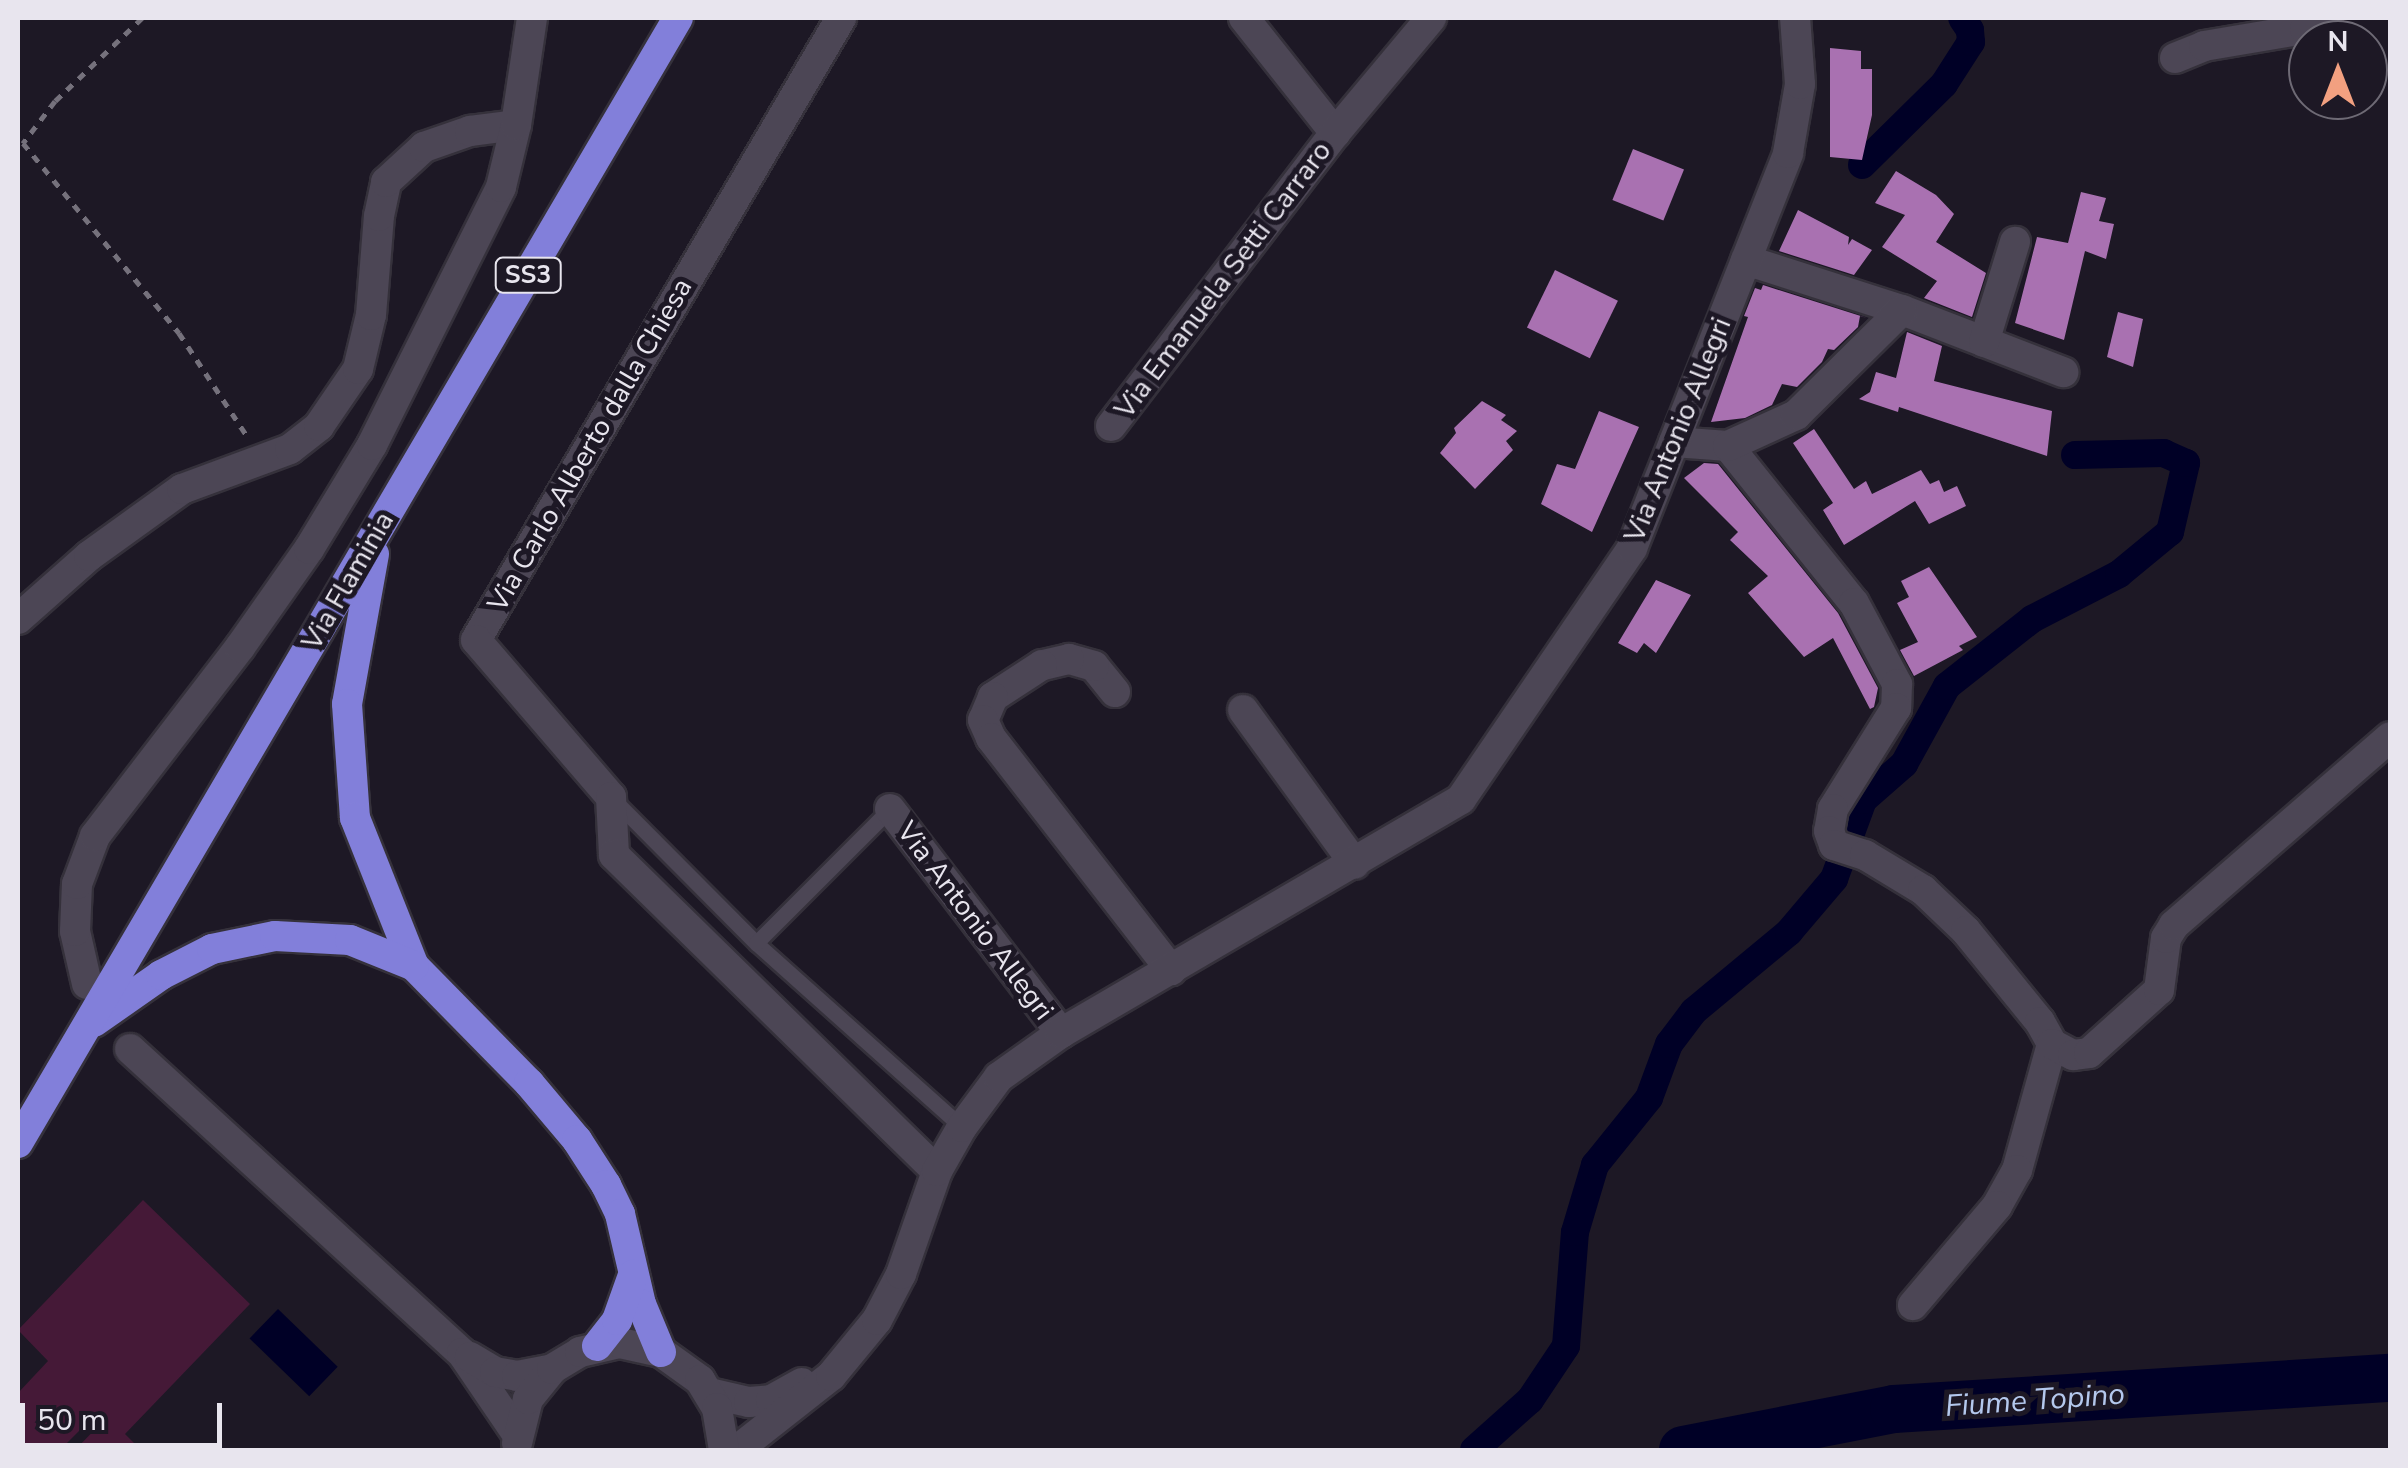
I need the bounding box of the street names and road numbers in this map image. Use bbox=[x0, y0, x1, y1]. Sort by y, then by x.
street label: Via Emanuela Setti Carraro bbox=[1108, 135, 1338, 425]
road number: SS3 bbox=[493, 255, 563, 295]
street label: Via Carlo Alberto dalla Chiesa bbox=[481, 272, 699, 618]
street label: Via Antonio Allegri bbox=[1618, 313, 1738, 547]
street label: Via Flaminia bbox=[295, 506, 401, 656]
street label: Via Antonio Allegri bbox=[890, 815, 1060, 1027]

